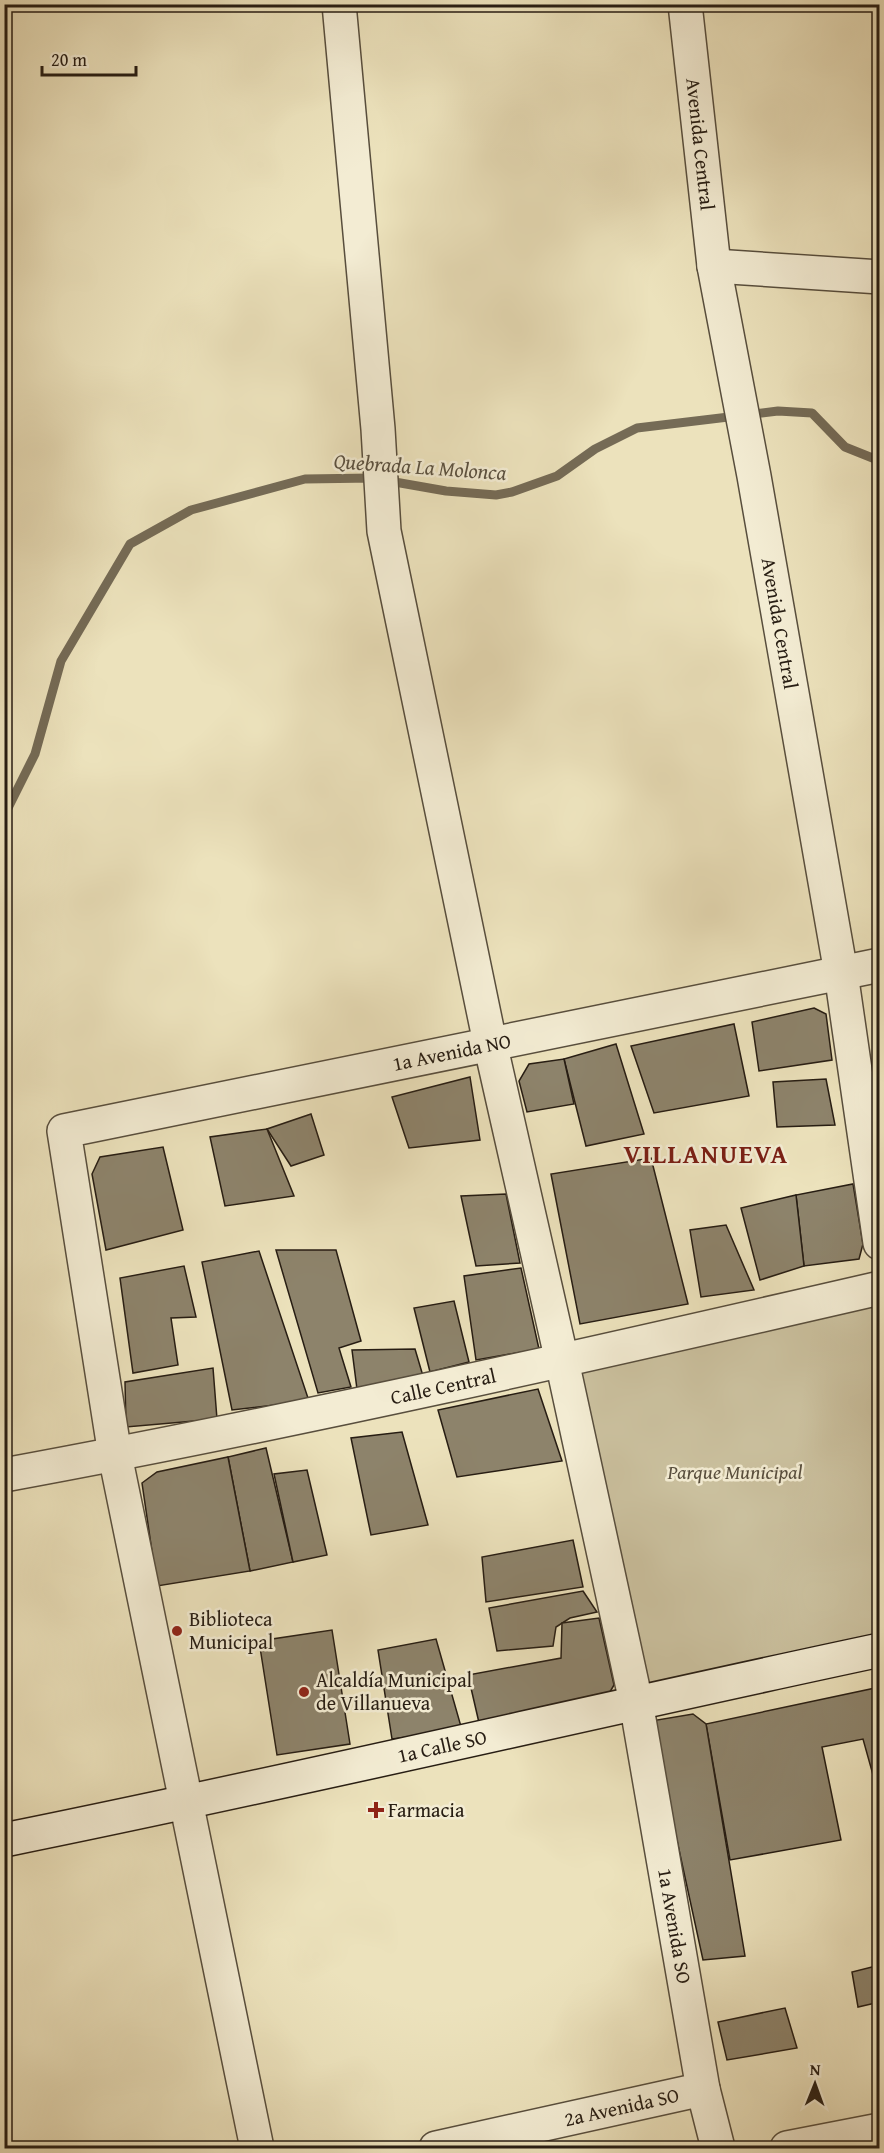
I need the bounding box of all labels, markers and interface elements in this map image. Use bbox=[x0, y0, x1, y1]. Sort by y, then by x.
scale bar bbox=[42, 39, 136, 77]
text: 20 m bbox=[51, 46, 87, 73]
street label: Avenida Central bbox=[679, 76, 723, 212]
water label: Quebrada La Molonca bbox=[333, 445, 508, 488]
street label: Avenida Central bbox=[755, 555, 806, 692]
street label: 1a Avenida NO bbox=[390, 1025, 513, 1078]
district label: VILLANUEVA bbox=[623, 1134, 789, 1173]
street label: Calle Central bbox=[388, 1360, 499, 1411]
park label: Parque Municipal bbox=[667, 1457, 802, 1486]
place label: Biblioteca Municipal bbox=[189, 1604, 274, 1656]
marker: Biblioteca Municipal bbox=[170, 1624, 184, 1638]
place label: Alcaldía Municipal de Villanueva bbox=[316, 1665, 473, 1717]
marker: Alcaldía Municipal de Villanueva bbox=[297, 1685, 311, 1699]
street label: 1a Calle SO bbox=[395, 1722, 489, 1770]
place label: Farmacia bbox=[388, 1795, 465, 1824]
marker: Farmacia bbox=[369, 1803, 383, 1817]
street label: 1a Avenida SO bbox=[651, 1866, 700, 1986]
north arrow bbox=[785, 2054, 845, 2114]
text: N bbox=[810, 2057, 821, 2081]
street label: 2a Avenida SO bbox=[561, 2080, 682, 2133]

